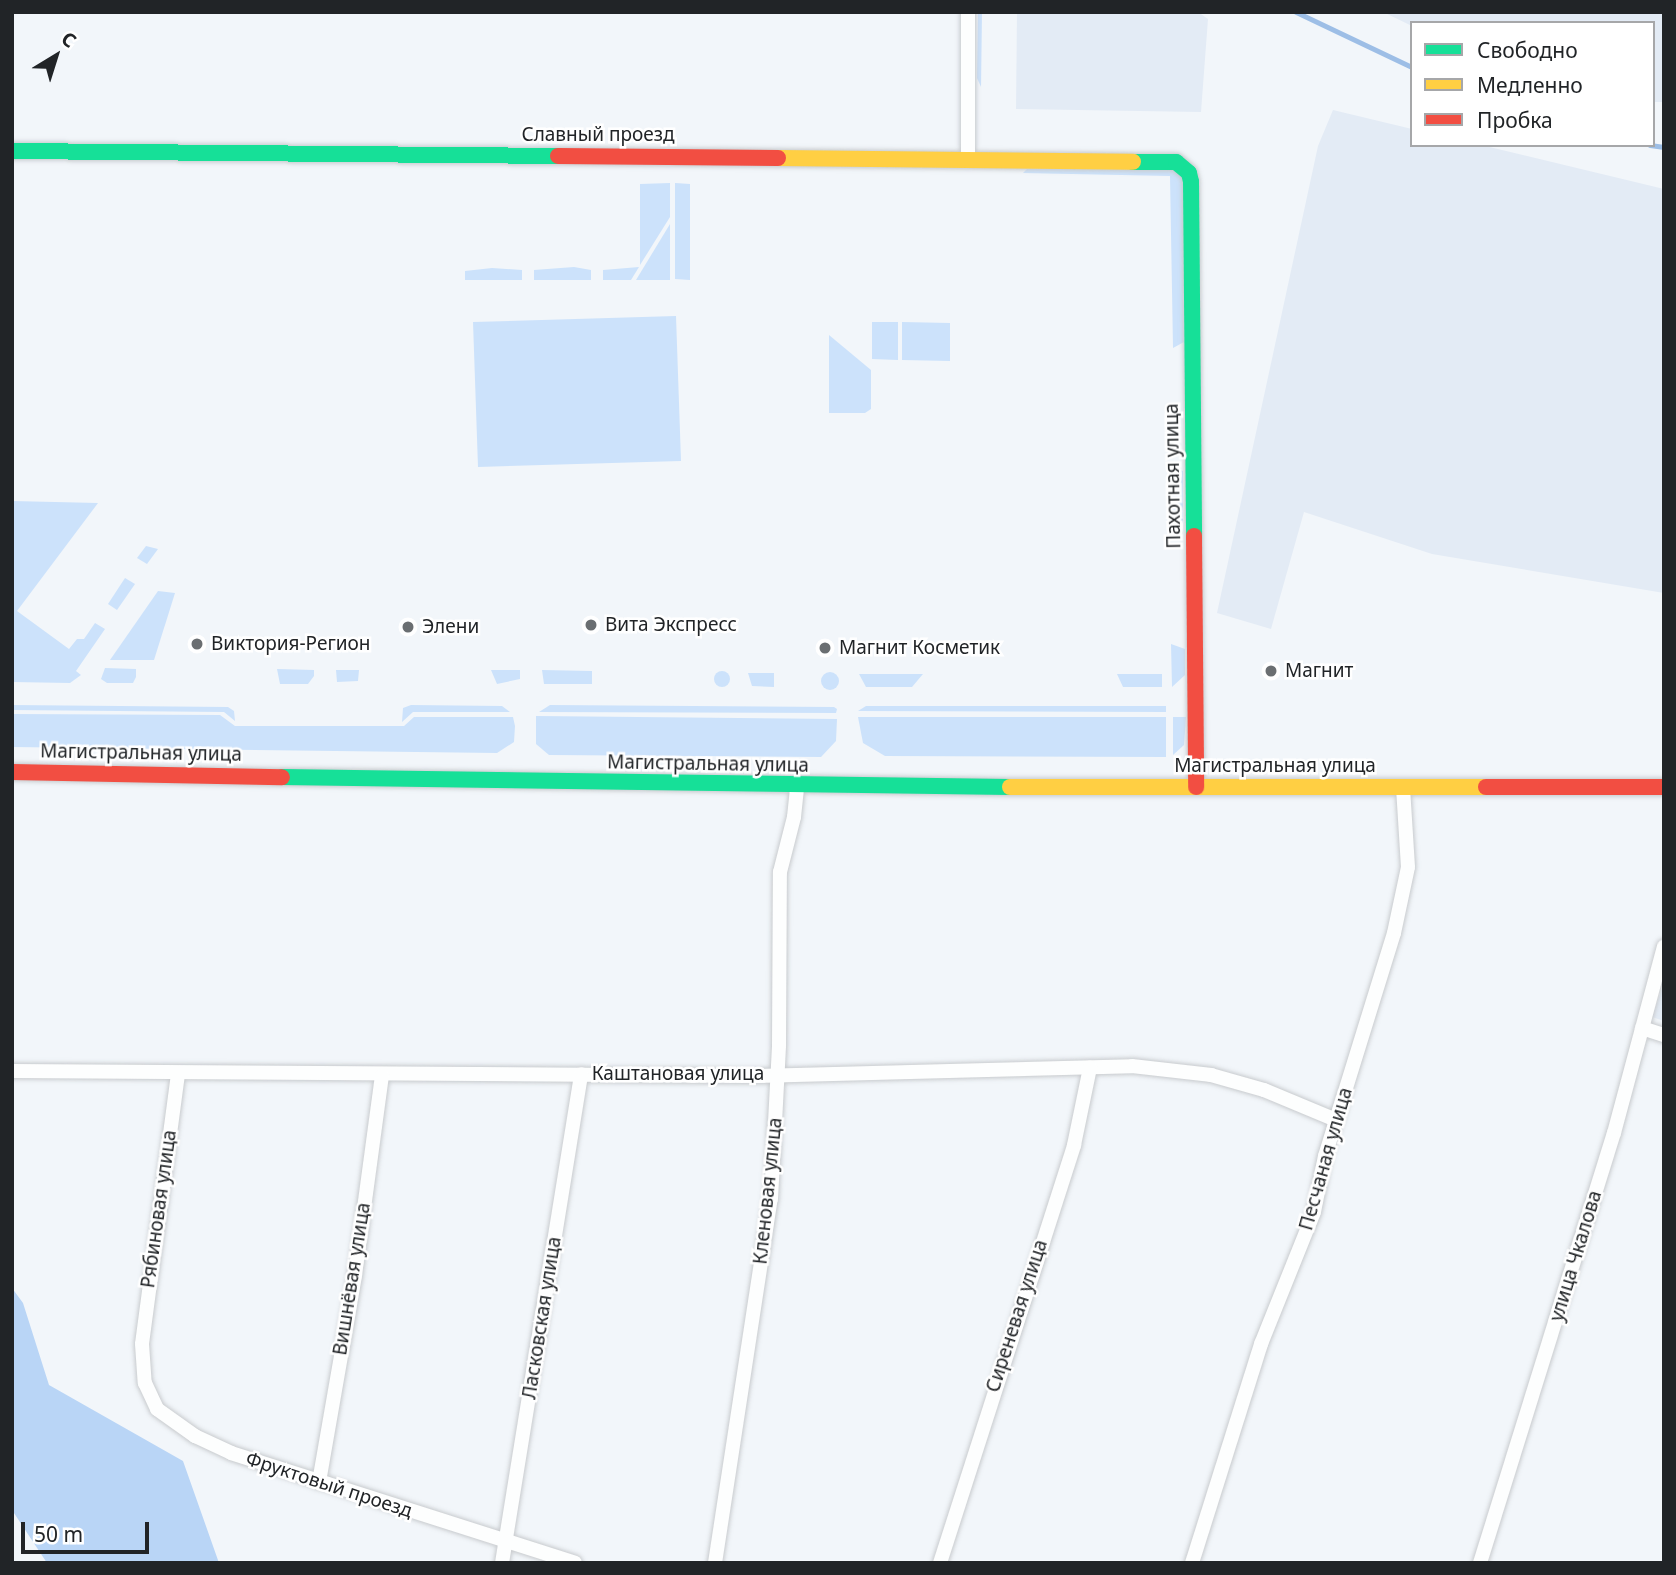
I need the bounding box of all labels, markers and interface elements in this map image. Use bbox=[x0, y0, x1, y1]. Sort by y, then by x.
north arrow bbox=[21, 21, 91, 91]
legend bbox=[1410, 21, 1655, 147]
text: С bbox=[56, 25, 82, 53]
text: Свободно bbox=[1477, 36, 1578, 64]
text: Медленно bbox=[1477, 71, 1583, 99]
text: Пробка bbox=[1477, 106, 1553, 134]
street label: Славный проезд bbox=[521, 124, 675, 146]
street label: Пахотная улица bbox=[1160, 403, 1186, 549]
place label: Вита Экспресс bbox=[605, 614, 737, 636]
place label: Элени bbox=[422, 616, 479, 638]
marker: Вита Экспресс bbox=[583, 617, 599, 633]
marker: Элени bbox=[400, 619, 416, 635]
place label: Виктория-Регион bbox=[211, 633, 370, 655]
marker: Виктория-Регион bbox=[189, 636, 205, 652]
place label: Магнит Косметик bbox=[839, 637, 1000, 659]
marker: Магнит Косметик bbox=[817, 640, 833, 656]
place label: Магнит bbox=[1285, 660, 1353, 682]
marker: Магнит bbox=[1263, 663, 1279, 679]
street label: Магистральная улица bbox=[40, 740, 242, 766]
street label: Магистральная улица bbox=[607, 751, 809, 777]
street label: Магистральная улица bbox=[1174, 755, 1376, 777]
street label: Каштановая улица bbox=[592, 1063, 764, 1085]
street label: Песчаная улица bbox=[1295, 1085, 1357, 1233]
street label: Кленовая улица bbox=[749, 1116, 787, 1266]
street label: Рябиновая улица bbox=[137, 1128, 181, 1290]
street label: улица Чкалова bbox=[1545, 1188, 1607, 1324]
street label: Вишнёвая улица bbox=[329, 1201, 375, 1357]
street label: Ласковская улица bbox=[518, 1235, 566, 1401]
street label: Сиреневая улица bbox=[982, 1237, 1052, 1395]
street label: Фруктовый проезд bbox=[243, 1447, 415, 1523]
scale bar bbox=[24, 1508, 152, 1552]
text: 50 m bbox=[34, 1520, 83, 1548]

